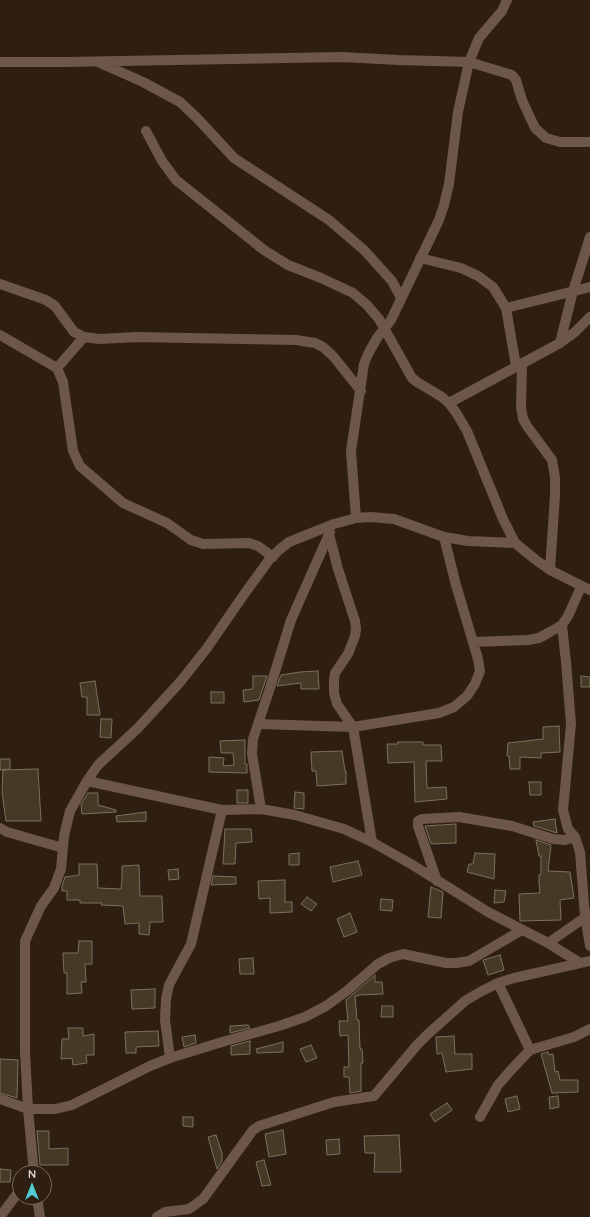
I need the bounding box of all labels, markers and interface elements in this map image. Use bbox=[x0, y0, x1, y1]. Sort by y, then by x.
north arrow bbox=[12, 1165, 52, 1205]
text: N bbox=[28, 1167, 36, 1181]

